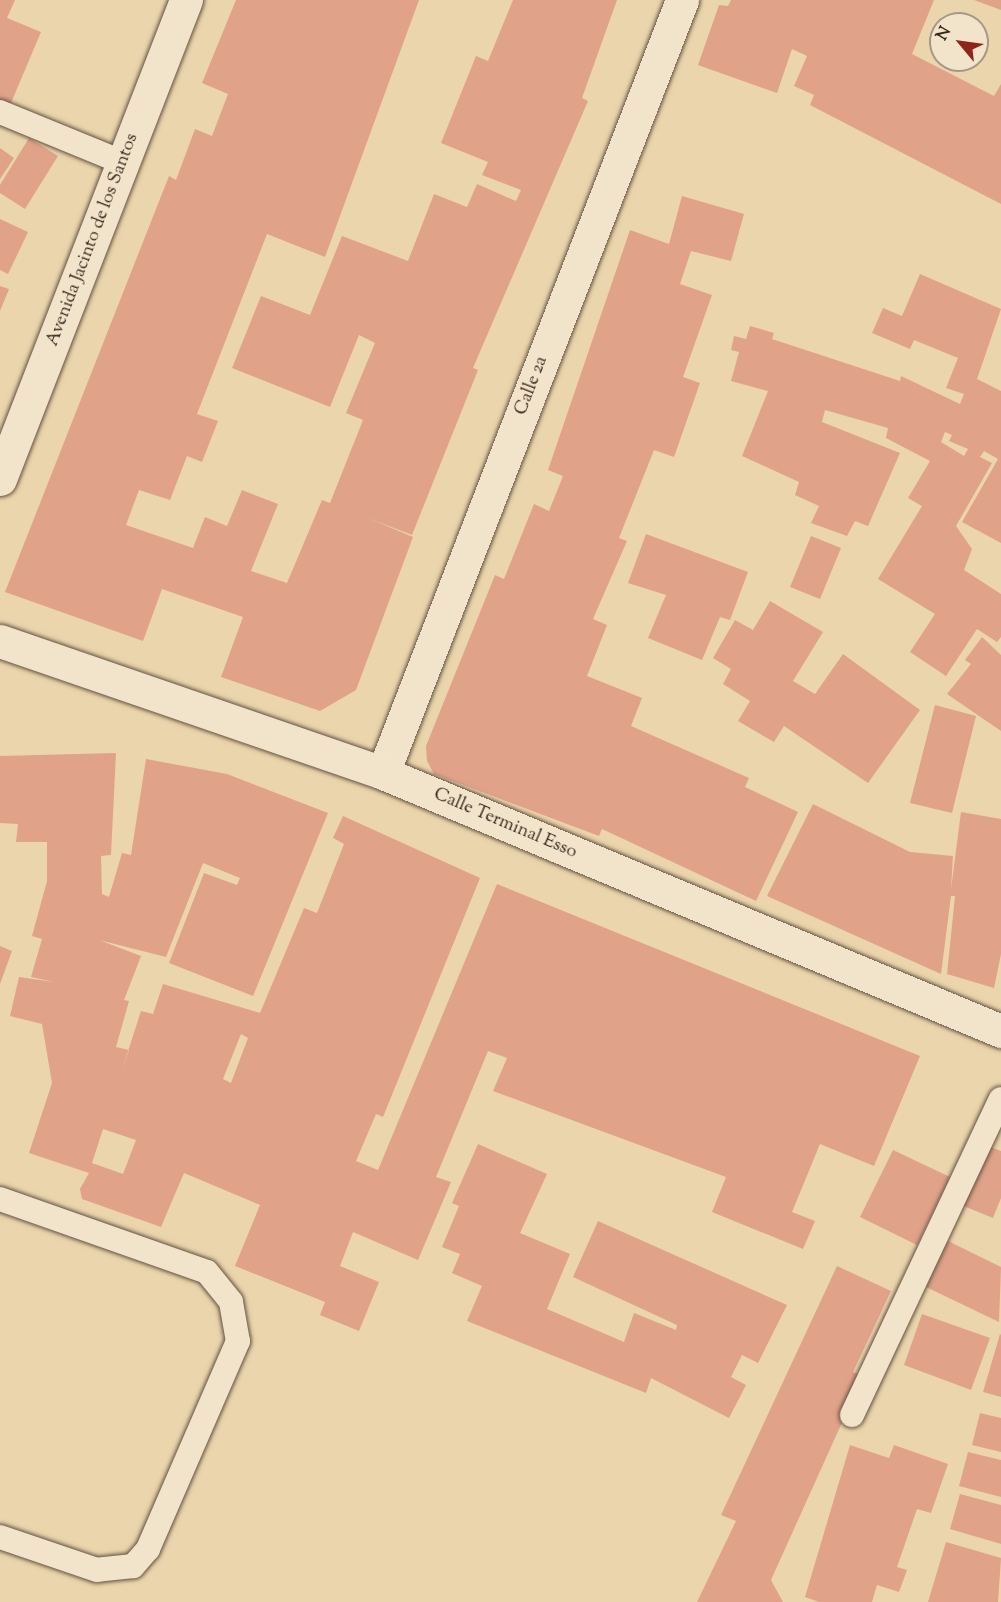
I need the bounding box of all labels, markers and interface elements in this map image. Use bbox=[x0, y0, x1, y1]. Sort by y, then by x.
north arrow bbox=[929, 12, 989, 72]
text: N bbox=[931, 23, 958, 45]
street label: Avenida Jacinto de los Santos bbox=[42, 131, 144, 349]
street label: Calle 2a bbox=[511, 353, 553, 419]
street label: Calle Terminal Esso bbox=[430, 784, 580, 864]

